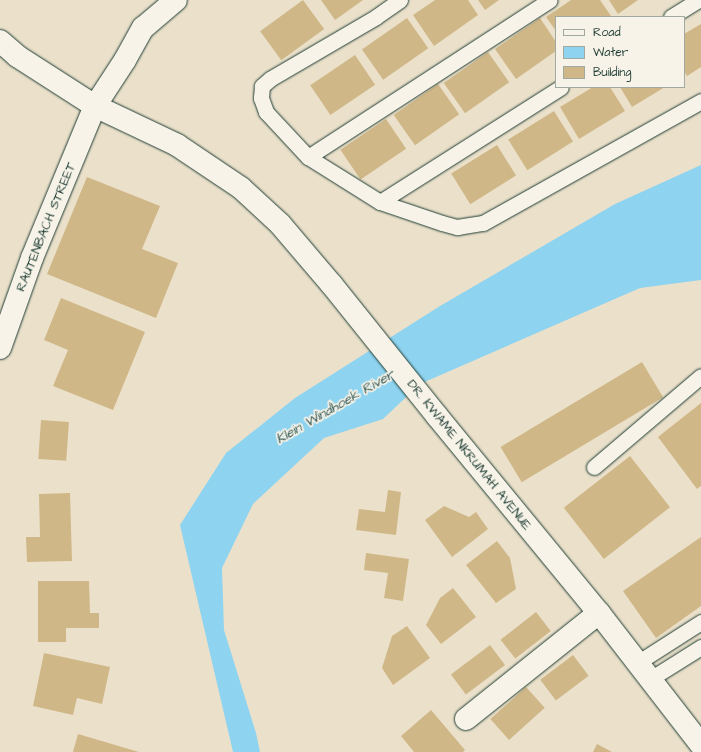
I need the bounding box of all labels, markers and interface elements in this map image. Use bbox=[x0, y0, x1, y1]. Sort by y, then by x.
legend bbox=[555, 16, 685, 88]
text: Road bbox=[593, 24, 621, 41]
text: Water bbox=[593, 44, 628, 61]
text: Building bbox=[593, 64, 631, 81]
street label: RAUTENBACH STREET bbox=[13, 160, 79, 294]
water label: Klein Windhoek River bbox=[273, 366, 397, 448]
street label: DR. KWAME NKRUMAH AVENUE bbox=[404, 377, 534, 533]

